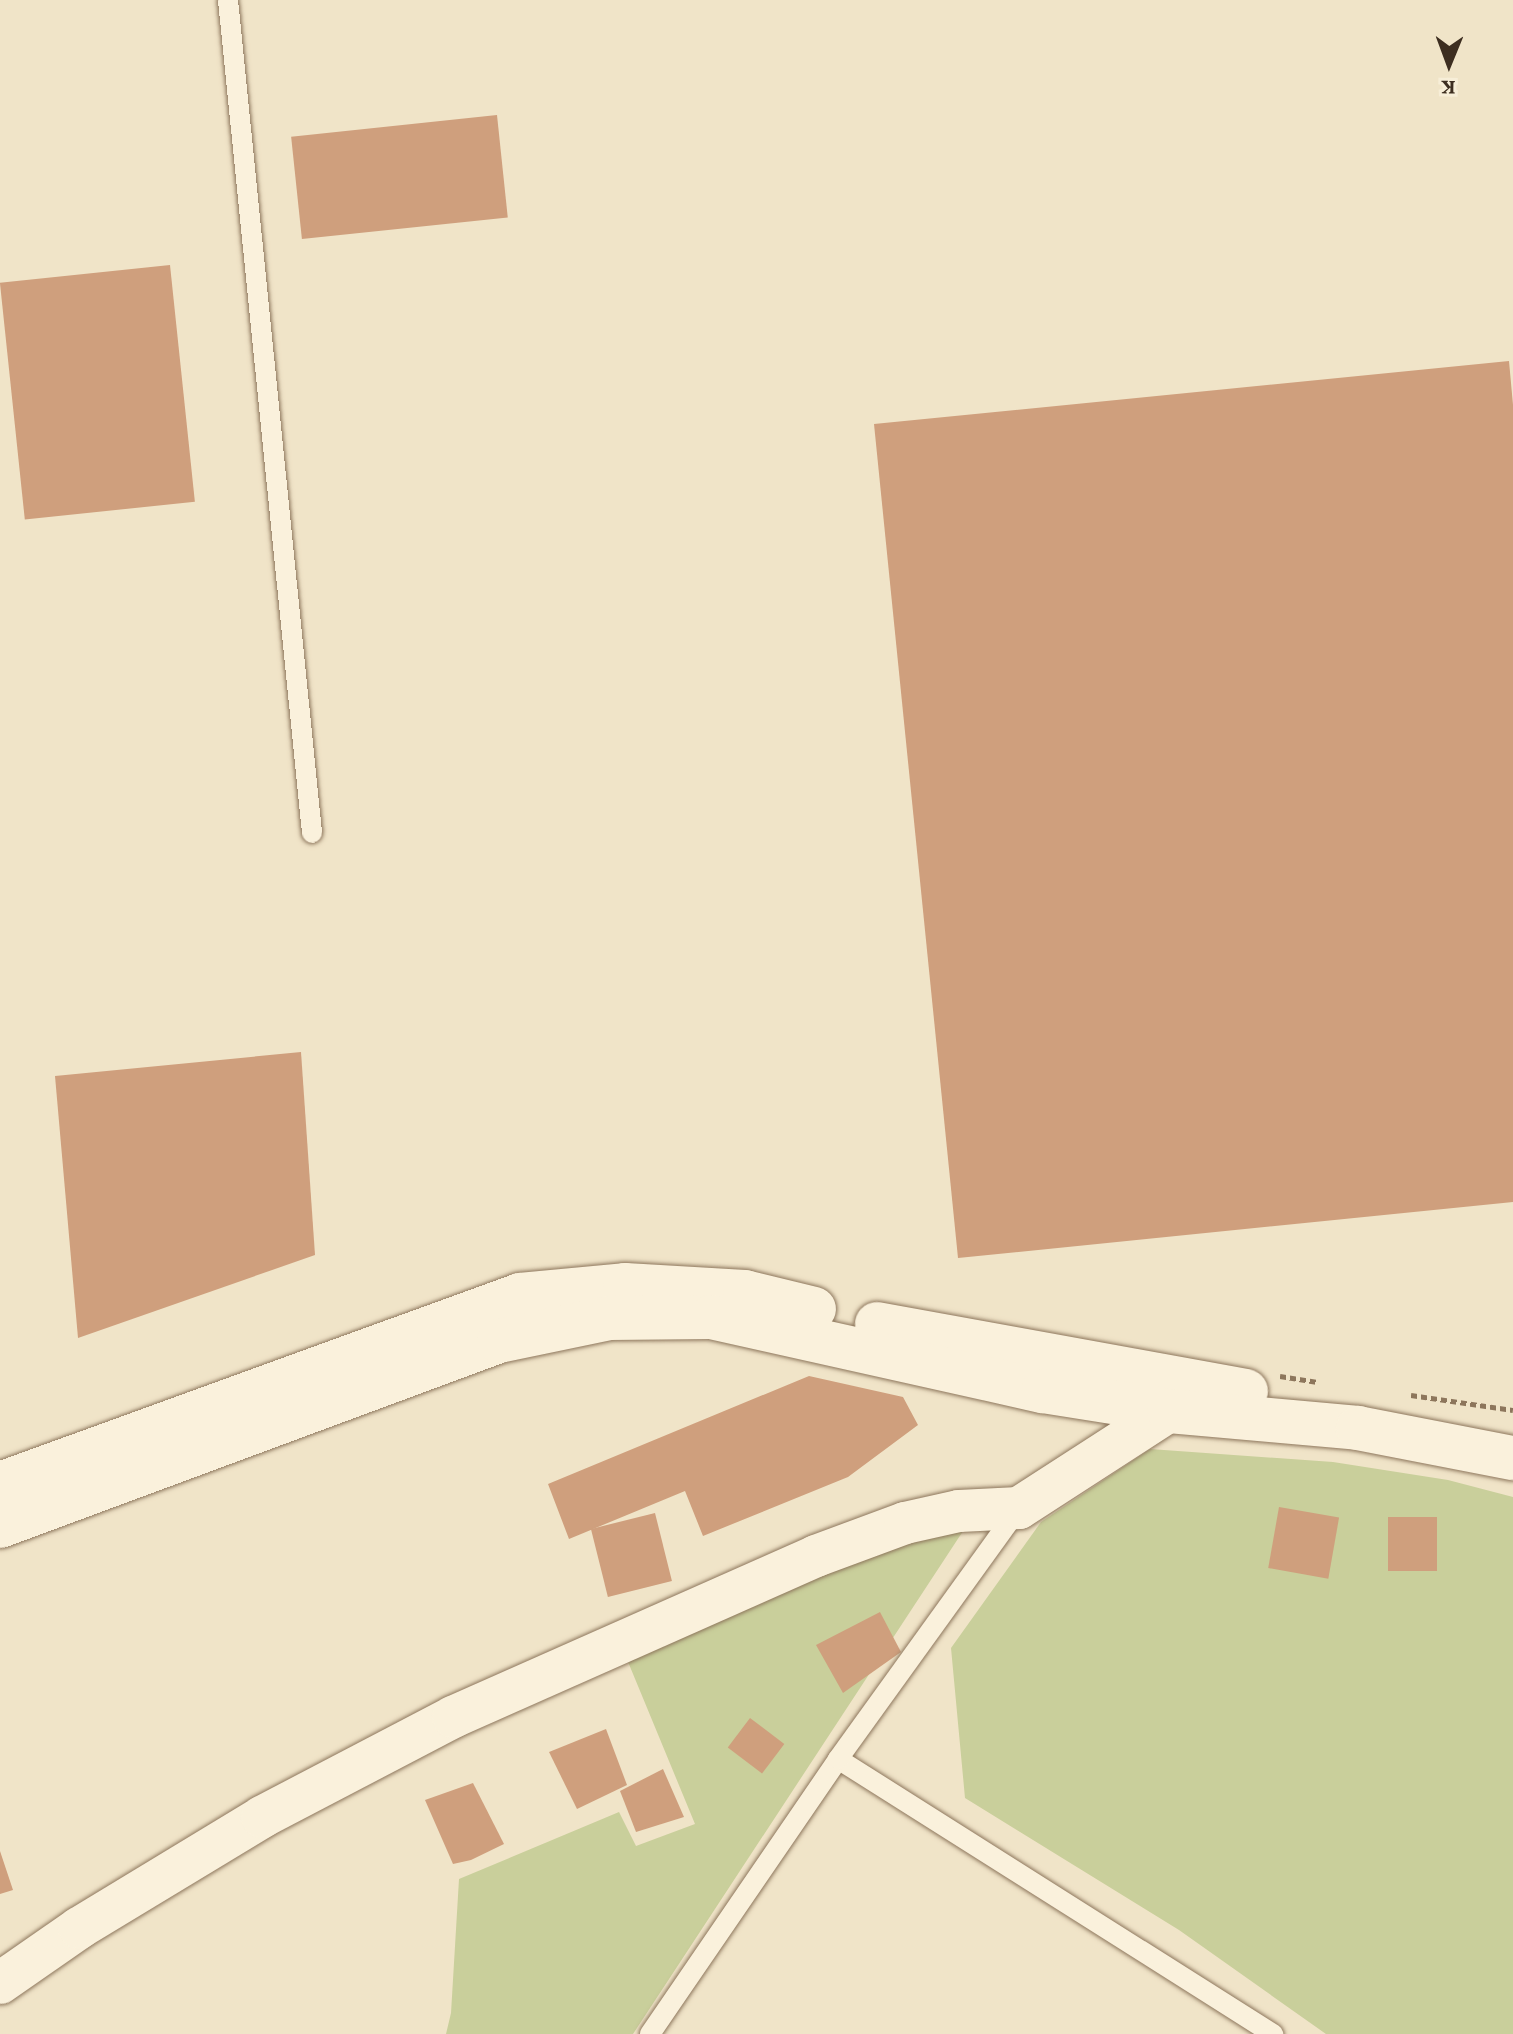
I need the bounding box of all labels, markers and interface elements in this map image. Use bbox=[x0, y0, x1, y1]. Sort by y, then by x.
north arrow bbox=[1409, 24, 1489, 104]
text: K bbox=[1441, 76, 1456, 101]

